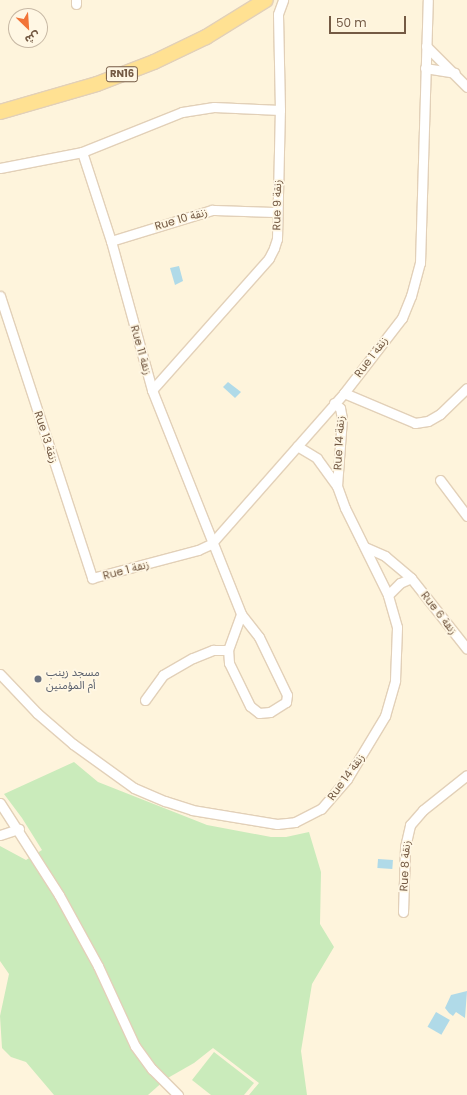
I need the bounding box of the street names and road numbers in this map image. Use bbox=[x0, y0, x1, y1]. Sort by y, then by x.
road number: RN16 bbox=[105, 66, 139, 82]
street label: Rue 9 زنقة bbox=[270, 179, 284, 231]
street label: Rue 10 زنقة bbox=[153, 205, 209, 233]
street label: Rue 11 زنقة bbox=[128, 324, 154, 376]
street label: Rue 1 زنقة bbox=[351, 334, 391, 380]
street label: Rue 13 زنقة bbox=[31, 409, 61, 465]
street label: Rue 14 زنقة bbox=[331, 416, 347, 470]
street label: Rue 1 زنقة bbox=[101, 557, 151, 583]
street label: Rue 6 زنقة bbox=[418, 589, 460, 637]
street label: Rue 14 زنقة bbox=[325, 751, 367, 803]
street label: Rue 8 زنقة bbox=[397, 840, 413, 892]

